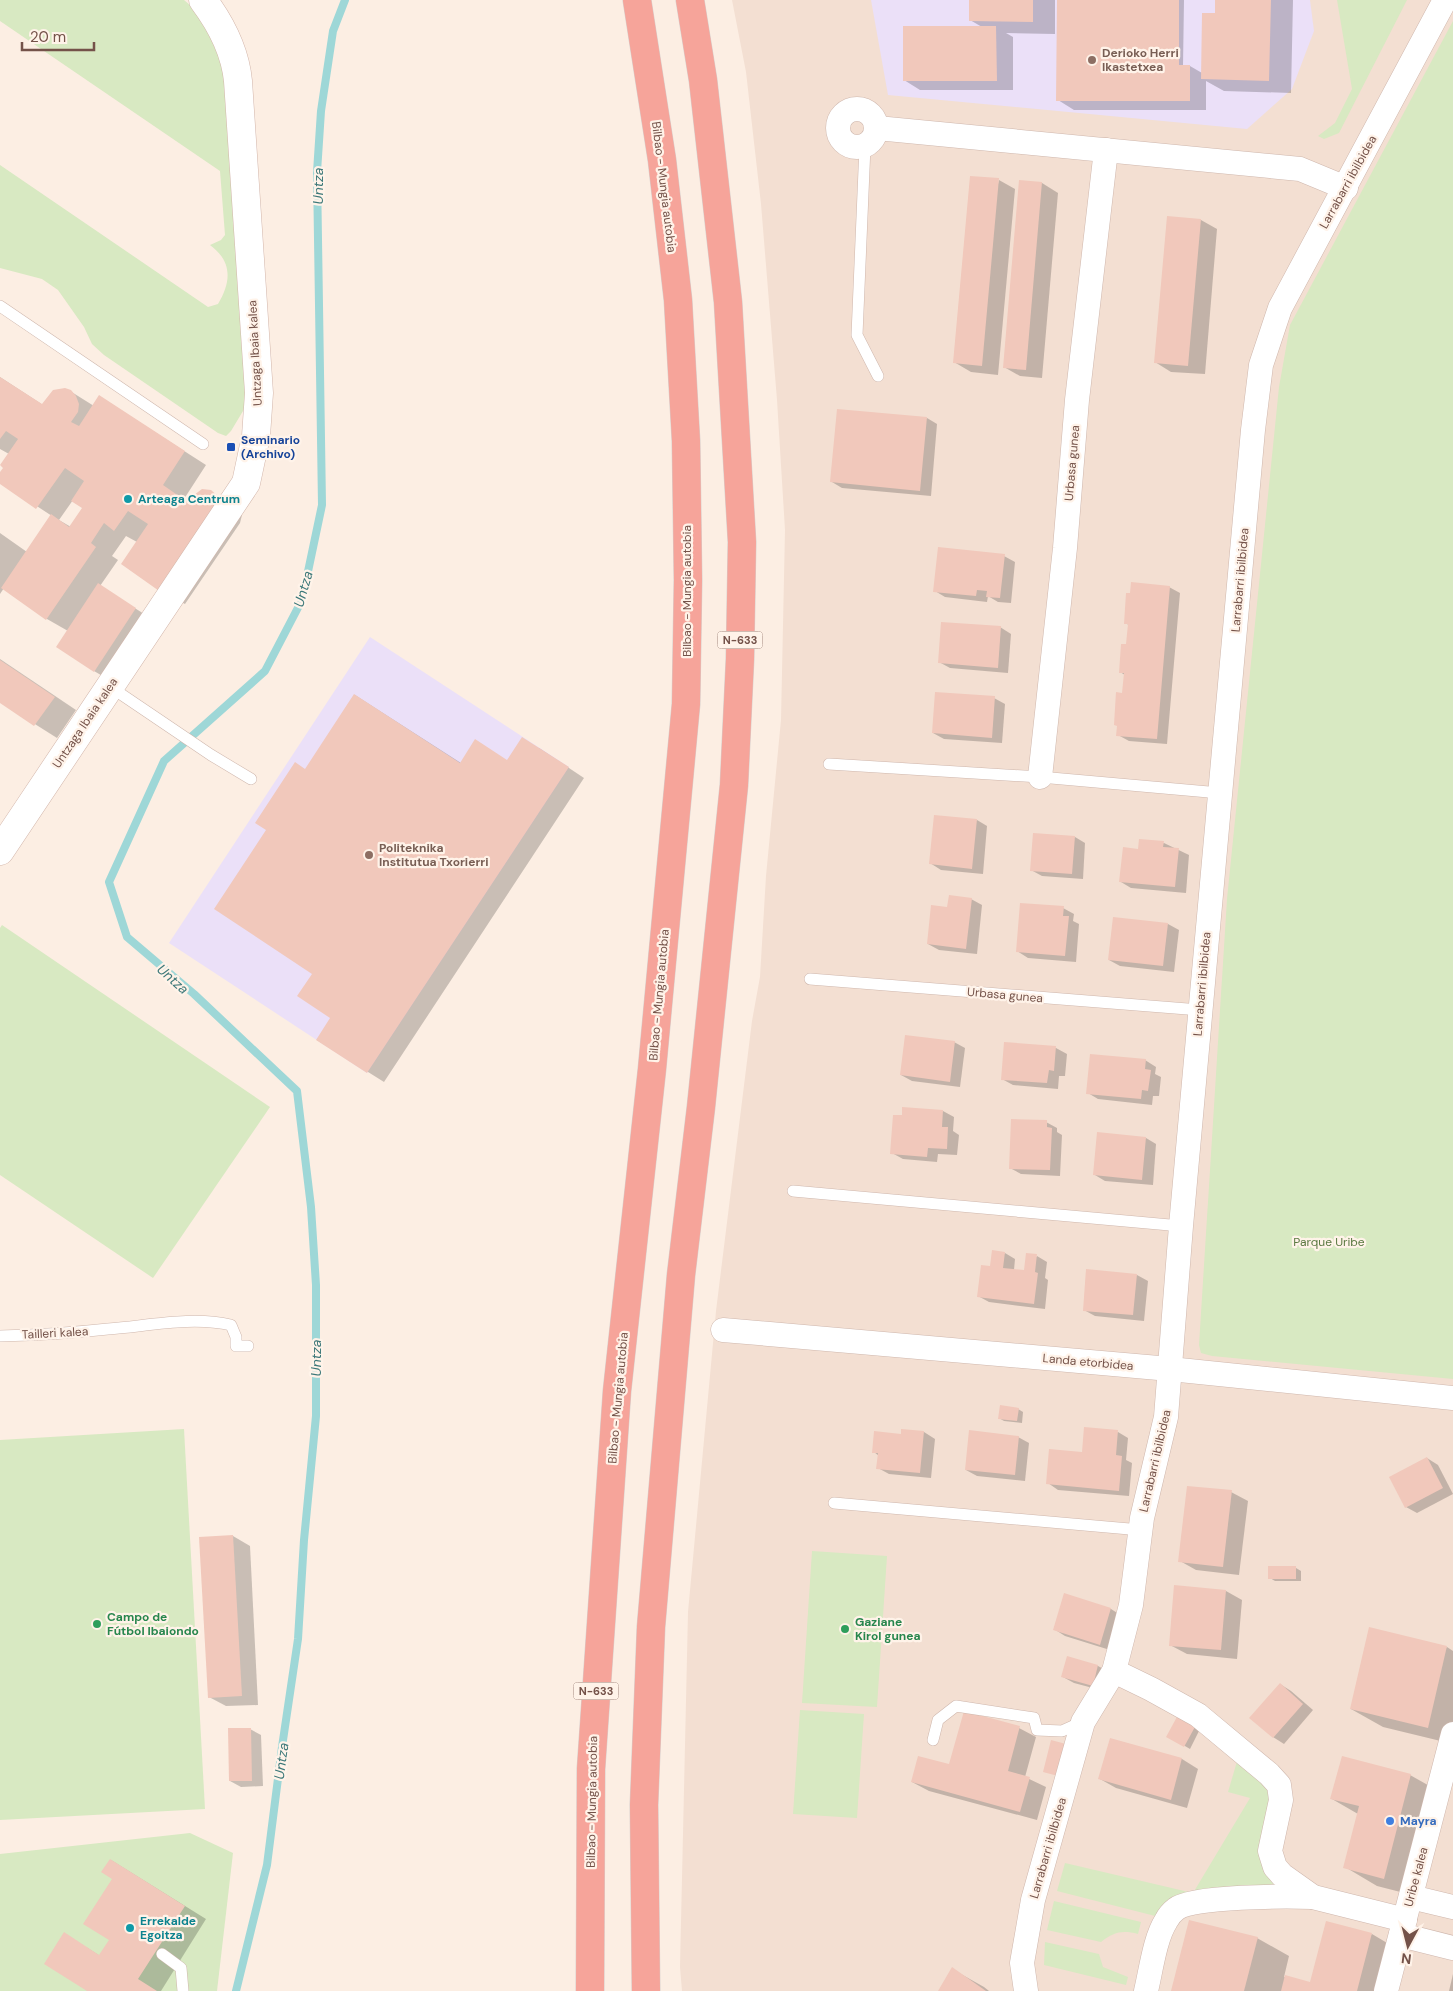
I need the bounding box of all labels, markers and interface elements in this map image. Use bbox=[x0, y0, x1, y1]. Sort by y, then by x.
scale bar bbox=[22, 20, 95, 52]
text: 20 m bbox=[30, 27, 66, 47]
place label: Derioko Herri Ikastetxea bbox=[1102, 45, 1179, 75]
marker: Derioko Herri Ikastetxea bbox=[1086, 54, 1098, 66]
street label: Bilbao - Mungia autobia bbox=[648, 121, 680, 253]
street label: Larrabarri ibilbidea bbox=[1316, 132, 1380, 232]
water label: Untza bbox=[309, 167, 327, 204]
street label: Untzaga Ibaia kalea bbox=[244, 300, 266, 406]
street label: Urbasa gunea bbox=[1061, 425, 1083, 501]
place label: Seminario (Archivo) bbox=[241, 432, 300, 462]
marker: Seminario (Archivo) bbox=[225, 441, 237, 453]
place label: Arteaga Centrum bbox=[138, 491, 240, 507]
marker: Arteaga Centrum bbox=[122, 493, 134, 505]
street label: Bilbao - Mungia autobia bbox=[679, 525, 695, 657]
street label: Larrabarri ibilbidea bbox=[1227, 527, 1253, 633]
water label: Untza bbox=[289, 569, 317, 609]
road number: N-633 bbox=[718, 632, 762, 648]
street label: Untzaga Ibaia kalea bbox=[49, 675, 121, 771]
place label: Politeknika Institutua Txorierri bbox=[379, 840, 489, 870]
marker: Politeknika Institutua Txorierri bbox=[363, 849, 375, 861]
street label: Bilbao - Mungia autobia bbox=[645, 929, 673, 1061]
street label: Larrabarri ibilbidea bbox=[1189, 931, 1215, 1037]
water label: Untza bbox=[153, 960, 193, 998]
street label: Urbasa gunea bbox=[967, 984, 1043, 1006]
park label: Parque Uribe bbox=[1293, 1234, 1365, 1250]
street label: Tailleri kalea bbox=[21, 1323, 89, 1343]
street label: Bilbao - Mungia autobia bbox=[604, 1332, 632, 1464]
water label: Untza bbox=[307, 1339, 325, 1376]
street label: Landa etorbidea bbox=[1042, 1350, 1134, 1374]
street label: Larrabarri ibilbidea bbox=[1135, 1408, 1175, 1514]
place label: Campo de Fútbol Ibaiondo bbox=[107, 1609, 199, 1639]
place label: Gaziane Kirol gunea bbox=[855, 1614, 921, 1644]
marker: Campo de Fútbol Ibaiondo bbox=[91, 1618, 103, 1630]
marker: Gaziane Kirol gunea bbox=[839, 1623, 851, 1635]
road number: N-633 bbox=[574, 1682, 618, 1700]
street label: Bilbao - Mungia autobia bbox=[583, 1736, 601, 1868]
water label: Untza bbox=[270, 1741, 293, 1780]
street label: Larrabarri ibilbidea bbox=[1026, 1796, 1070, 1900]
place label: Mayra bbox=[1400, 1813, 1437, 1829]
marker: Mayra bbox=[1384, 1815, 1396, 1827]
street label: Uribe kalea bbox=[1400, 1845, 1432, 1909]
place label: Errekalde Egoitza bbox=[140, 1913, 196, 1943]
north arrow bbox=[1383, 1921, 1433, 1971]
marker: Errekalde Egoitza bbox=[124, 1922, 136, 1934]
text: N bbox=[1400, 1949, 1413, 1968]

